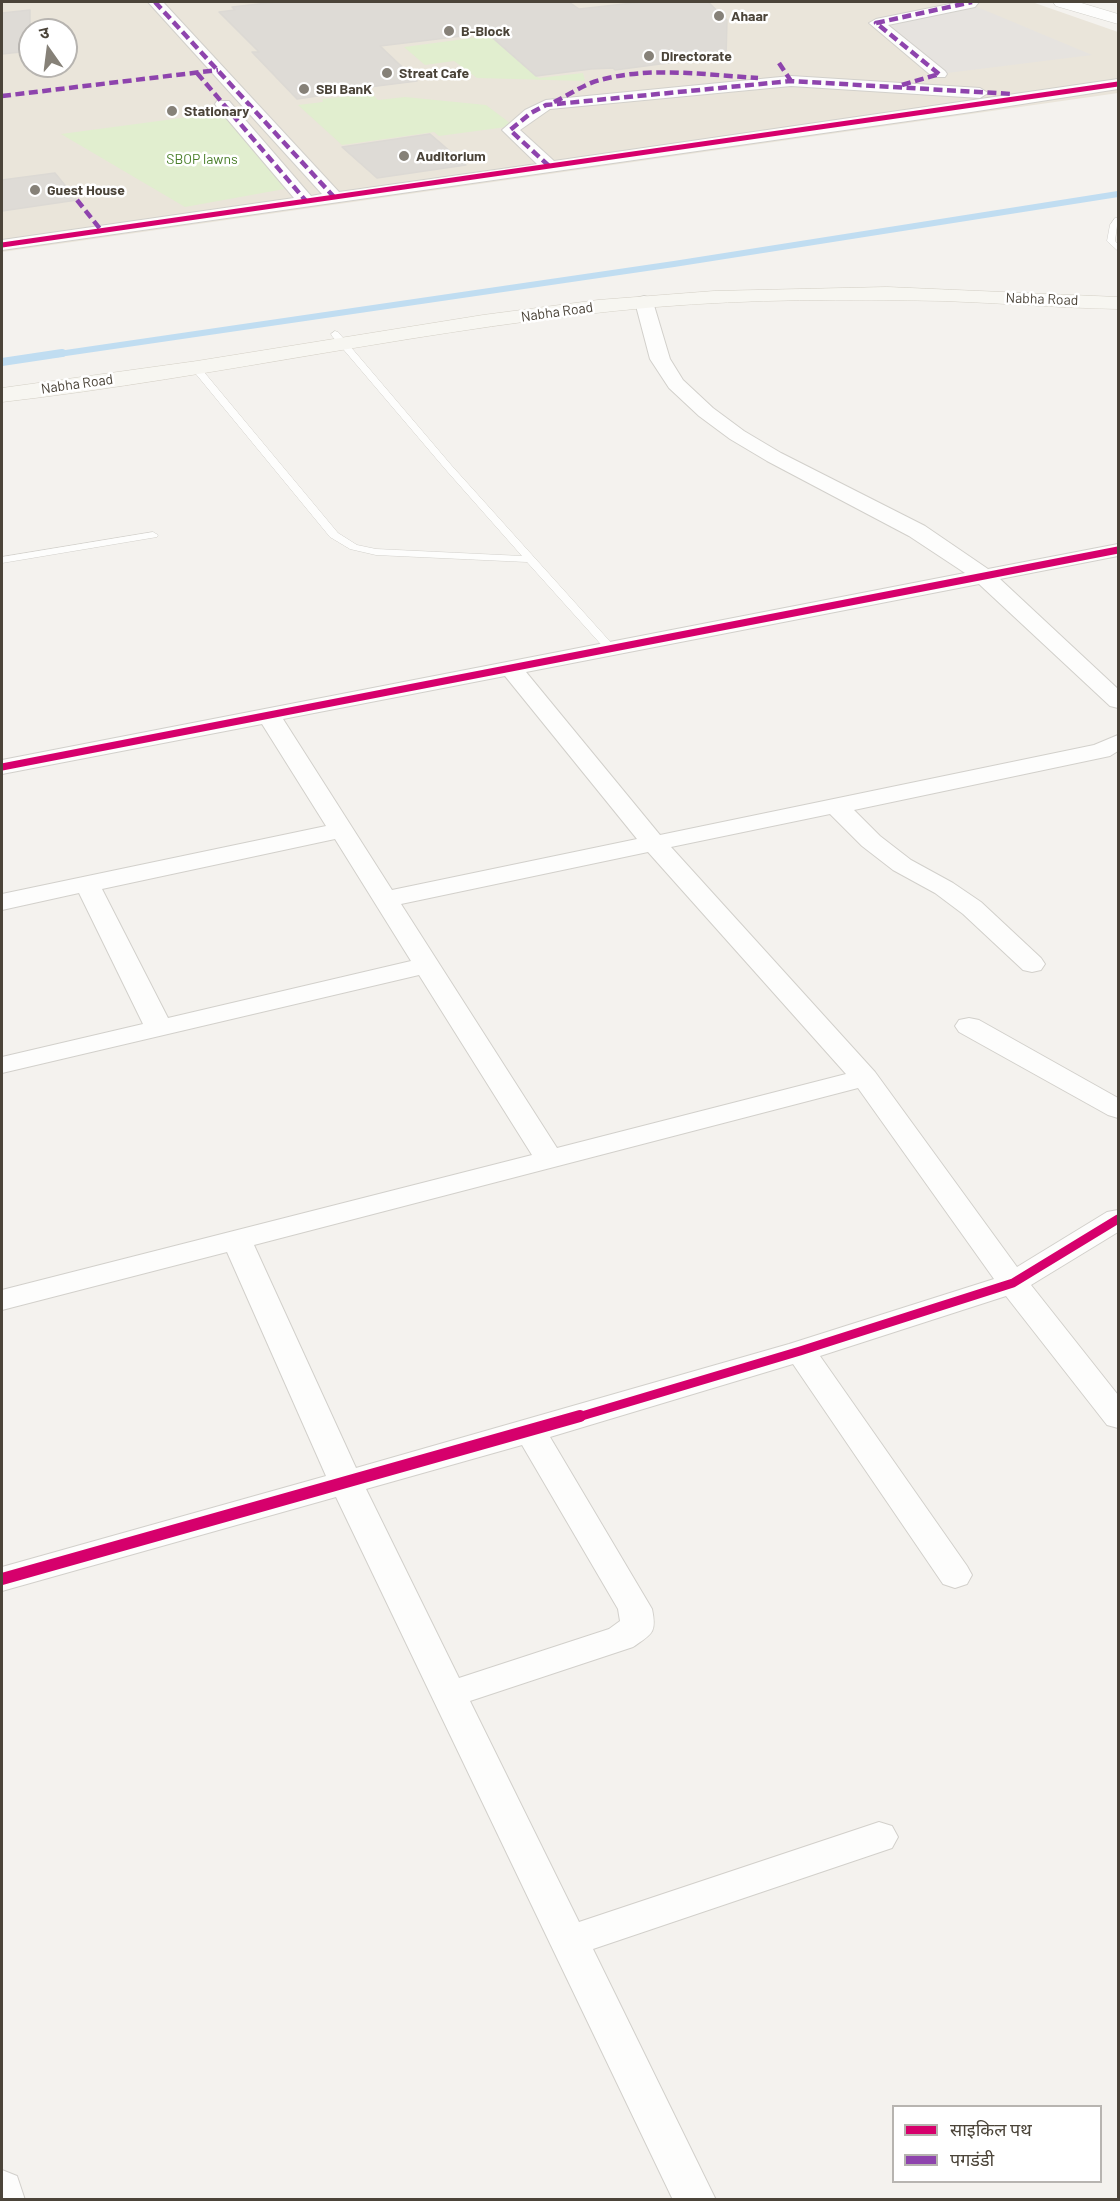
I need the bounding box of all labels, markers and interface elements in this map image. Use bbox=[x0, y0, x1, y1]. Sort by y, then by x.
place label: Ahaar bbox=[731, 8, 768, 24]
marker: Ahaar bbox=[712, 9, 726, 23]
north arrow bbox=[18, 18, 78, 78]
text: उ bbox=[37, 22, 51, 42]
place label: B-Block bbox=[461, 23, 510, 39]
marker: B-Block bbox=[442, 24, 456, 38]
place label: Directorate bbox=[661, 48, 732, 64]
marker: Directorate bbox=[642, 49, 656, 63]
place label: Streat Cafe bbox=[399, 65, 469, 81]
marker: Streat Cafe bbox=[380, 66, 394, 80]
place label: SBI BanK bbox=[316, 81, 372, 97]
marker: SBI BanK bbox=[297, 82, 311, 96]
place label: Stationary bbox=[184, 103, 249, 119]
marker: Stationary bbox=[165, 104, 179, 118]
place label: Auditorium bbox=[416, 148, 486, 164]
marker: Auditorium bbox=[397, 149, 411, 163]
park label: SBOP lawns bbox=[166, 151, 238, 167]
place label: Guest House bbox=[47, 182, 125, 198]
marker: Guest House bbox=[28, 183, 42, 197]
street label: Nabha Road bbox=[1005, 289, 1079, 309]
street label: Nabha Road bbox=[520, 299, 594, 325]
street label: Nabha Road bbox=[40, 371, 114, 397]
legend bbox=[892, 2105, 1102, 2183]
text: साइकिल पथ bbox=[950, 2118, 1032, 2140]
text: पगडंडी bbox=[950, 2148, 994, 2170]

